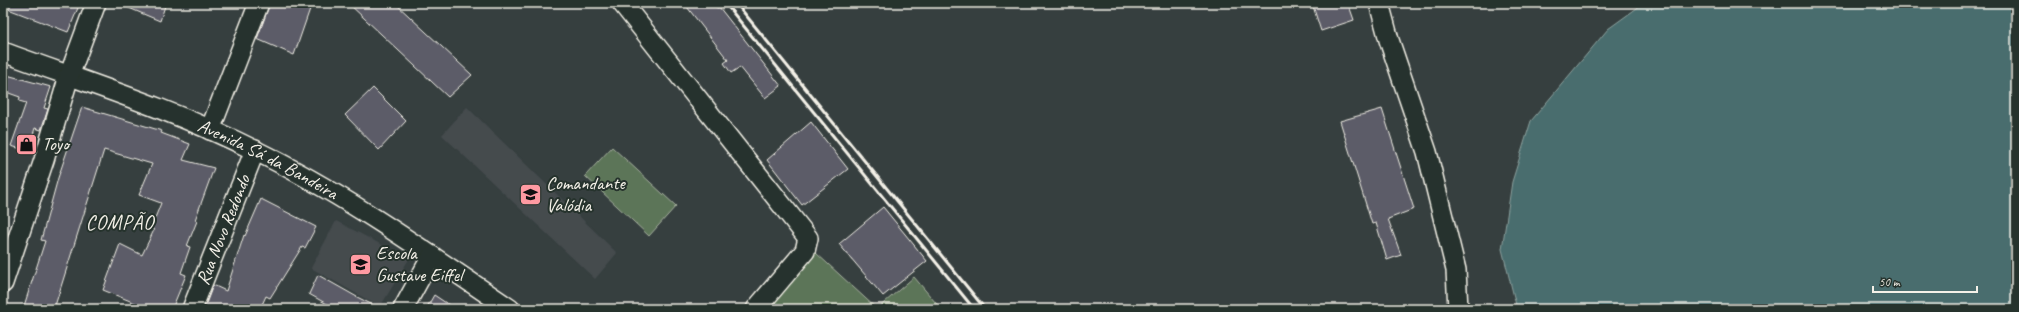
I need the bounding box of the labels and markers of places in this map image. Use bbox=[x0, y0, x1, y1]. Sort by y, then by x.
shop icon: Toyo bbox=[13, 131, 39, 157]
place label: Toyo bbox=[42, 132, 71, 156]
place label: Comandante Valódia bbox=[546, 171, 627, 217]
school or university icon: Comandante Valódia bbox=[517, 181, 543, 207]
place label: Escola Gustave Eiffel bbox=[376, 241, 466, 287]
school or university icon: Escola Gustave Eiffel bbox=[347, 251, 373, 277]

